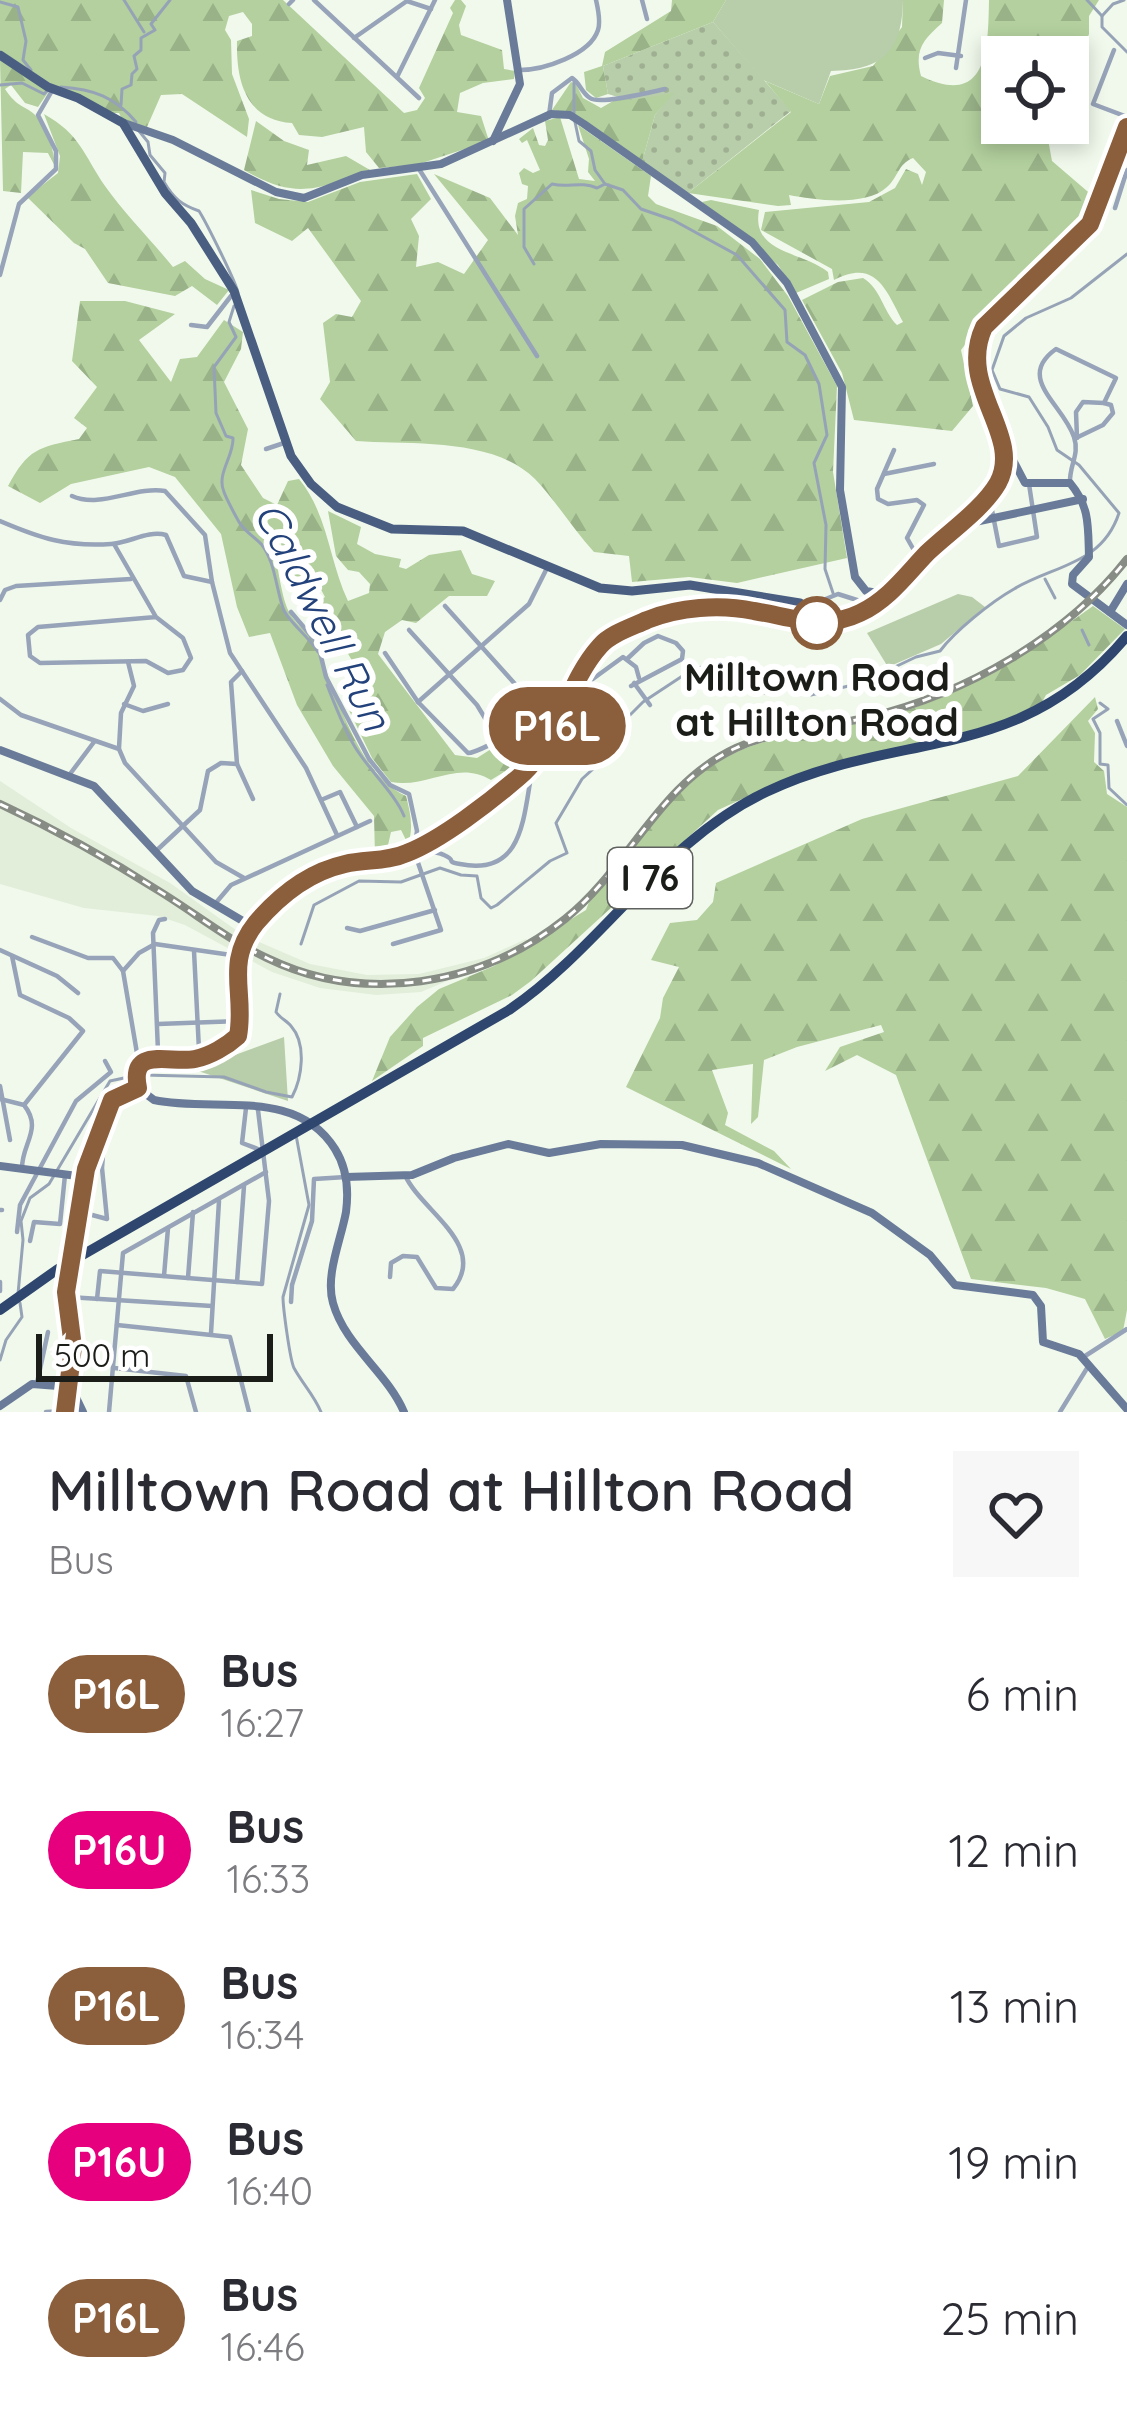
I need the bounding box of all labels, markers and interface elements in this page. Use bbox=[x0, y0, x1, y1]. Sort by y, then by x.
map controls bbox=[981, 36, 1089, 144]
button: locate bbox=[981, 36, 1089, 144]
water label: Caldwell Run bbox=[243, 493, 404, 740]
marker: Milltown Road at Hillton Road bbox=[792, 598, 842, 648]
place label: Milltown Road at Hillton Road bbox=[675, 652, 959, 746]
line badge: P16L bbox=[473, 687, 641, 765]
text: P16L bbox=[513, 699, 601, 752]
road number: I 76 bbox=[608, 848, 692, 908]
scale bar bbox=[36, 1328, 273, 1381]
text: 500 m bbox=[54, 1334, 150, 1375]
button: heart bbox=[953, 1451, 1079, 1577]
text: Milltown Road at Hillton Road bbox=[48, 1454, 855, 1525]
text: Bus bbox=[48, 1535, 114, 1584]
text: Bus bbox=[221, 1642, 298, 1698]
text: 6 min bbox=[966, 1666, 1079, 1722]
text: P16L bbox=[72, 1667, 161, 1720]
text: 16:27 bbox=[221, 1698, 304, 1747]
text: Bus bbox=[227, 1798, 304, 1854]
text: 12 min bbox=[948, 1822, 1079, 1878]
text: P16U bbox=[72, 1823, 167, 1876]
text: 16:33 bbox=[227, 1854, 310, 1903]
text: Bus bbox=[221, 1954, 298, 2010]
text: 13 min bbox=[950, 1978, 1079, 2034]
text: P16L bbox=[72, 1979, 161, 2032]
text: 16:34 bbox=[221, 2010, 304, 2059]
text: Bus bbox=[227, 2110, 304, 2166]
text: 19 min bbox=[948, 2134, 1079, 2190]
text: P16U bbox=[72, 2135, 167, 2188]
text: 16:40 bbox=[227, 2166, 313, 2215]
text: Bus bbox=[221, 2266, 298, 2322]
text: 25 min bbox=[941, 2290, 1079, 2346]
text: P16L bbox=[72, 2291, 161, 2344]
text: 16:46 bbox=[221, 2322, 305, 2371]

